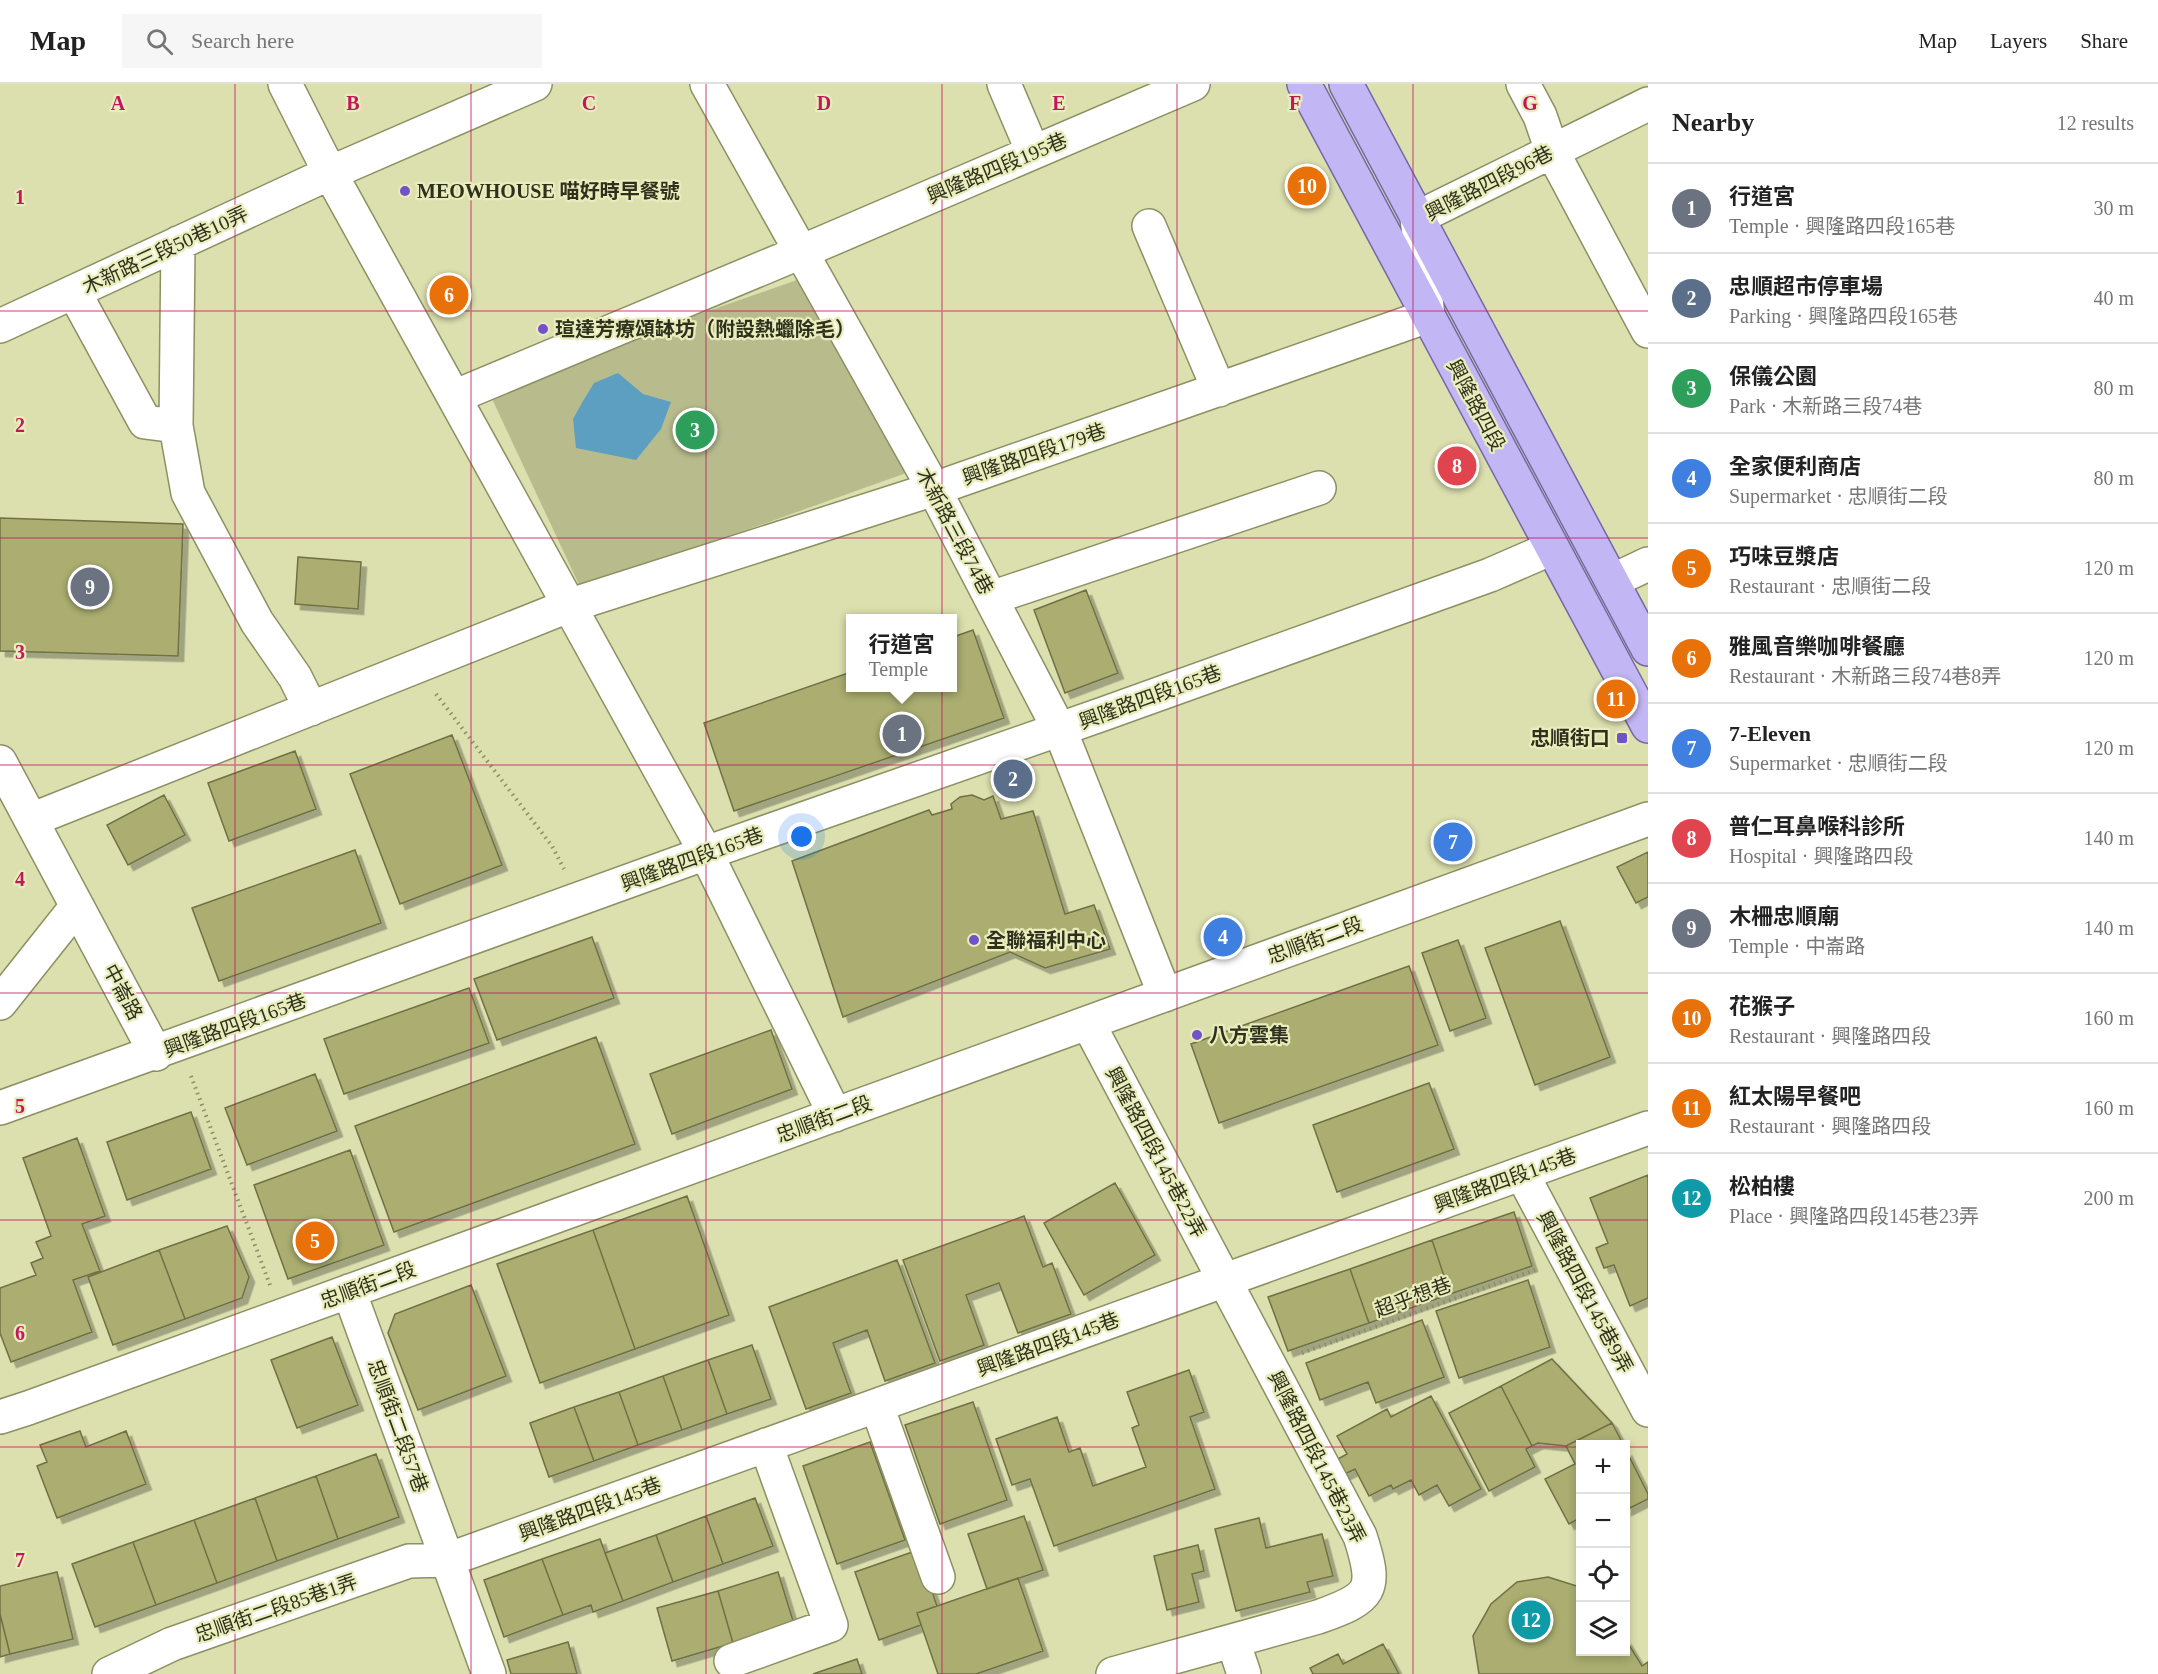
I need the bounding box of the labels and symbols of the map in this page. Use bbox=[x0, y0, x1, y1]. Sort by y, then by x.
text: A bbox=[111, 92, 126, 114]
text: B bbox=[346, 92, 360, 114]
text: C bbox=[582, 92, 596, 114]
text: D bbox=[817, 92, 831, 114]
text: E bbox=[1052, 92, 1066, 114]
text: F bbox=[1289, 92, 1301, 114]
text: G bbox=[1522, 92, 1538, 114]
street label: 興隆路四段195巷 bbox=[924, 129, 1070, 207]
street label: 興隆路四段96巷 bbox=[1422, 141, 1556, 225]
pin: 10 bbox=[1288, 164, 1326, 208]
place label: MEOWHOUSE 喵好時早餐號 bbox=[417, 180, 680, 202]
marker: MEOWHOUSE 喵好時早餐號 bbox=[398, 184, 412, 198]
text: 1 bbox=[15, 186, 25, 208]
street label: 木新路三段50巷10弄 bbox=[79, 202, 251, 298]
pin: 6 bbox=[430, 272, 468, 318]
place label: 瑄達芳療頌缽坊（附設熱蠟除毛） bbox=[555, 318, 855, 340]
marker: 瑄達芳療頌缽坊（附設熱蠟除毛） bbox=[536, 322, 550, 336]
street label: 興隆路四段 bbox=[1443, 356, 1509, 454]
pin: 3 bbox=[676, 408, 714, 452]
text: 2 bbox=[15, 414, 25, 436]
street label: 興隆路四段179巷 bbox=[960, 419, 1108, 489]
pin: 8 bbox=[1438, 444, 1476, 488]
street label: 木新路三段74巷 bbox=[912, 464, 998, 598]
pin: 9 bbox=[70, 564, 110, 610]
text: 3 bbox=[15, 641, 25, 663]
street label: 興隆路四段165巷 bbox=[1076, 661, 1224, 733]
pin: 11 bbox=[1596, 676, 1636, 722]
pin: 1 bbox=[882, 712, 922, 756]
place label: 忠順街口 bbox=[1530, 727, 1610, 749]
marker: 忠順街口 bbox=[1615, 731, 1629, 745]
pin: 2 bbox=[994, 756, 1032, 802]
pin: 7 bbox=[1434, 820, 1472, 864]
your location bbox=[787, 822, 816, 851]
street label: 興隆路四段165巷 bbox=[618, 823, 766, 895]
text: 4 bbox=[15, 868, 25, 890]
street label: 忠順街二段 bbox=[1264, 913, 1366, 967]
pin: 4 bbox=[1204, 914, 1242, 960]
place label: 全聯福利中心 bbox=[986, 929, 1106, 951]
marker: 全聯福利中心 bbox=[967, 933, 981, 947]
street label: 中崙路 bbox=[99, 960, 147, 1024]
street label: 興隆路四段165巷 bbox=[161, 989, 309, 1061]
place label: 八方雲集 bbox=[1209, 1024, 1289, 1046]
marker: 八方雲集 bbox=[1190, 1028, 1204, 1042]
street label: 興隆路四段145巷22弄 bbox=[1102, 1063, 1210, 1241]
street label: 忠順街二段 bbox=[773, 1092, 875, 1146]
text: 5 bbox=[15, 1095, 25, 1117]
street label: 興隆路四段145巷 bbox=[1431, 1144, 1579, 1216]
street label: 興隆路四段145巷9弄 bbox=[1533, 1207, 1637, 1377]
pin: 5 bbox=[296, 1218, 334, 1264]
street label: 忠順街二段 bbox=[317, 1258, 419, 1312]
street label: 超乎想巷 bbox=[1372, 1273, 1454, 1321]
street label: 興隆路四段145巷 bbox=[974, 1308, 1122, 1380]
text: 6 bbox=[15, 1322, 25, 1344]
street label: 忠順街二段57巷 bbox=[364, 1356, 432, 1496]
street label: 興隆路四段145巷23弄 bbox=[1264, 1367, 1370, 1547]
street label: 興隆路四段145巷 bbox=[516, 1473, 664, 1545]
text: 7 bbox=[15, 1549, 25, 1571]
street label: 忠順街二段85巷1弄 bbox=[192, 1570, 360, 1646]
pin: 12 bbox=[1512, 1598, 1550, 1642]

